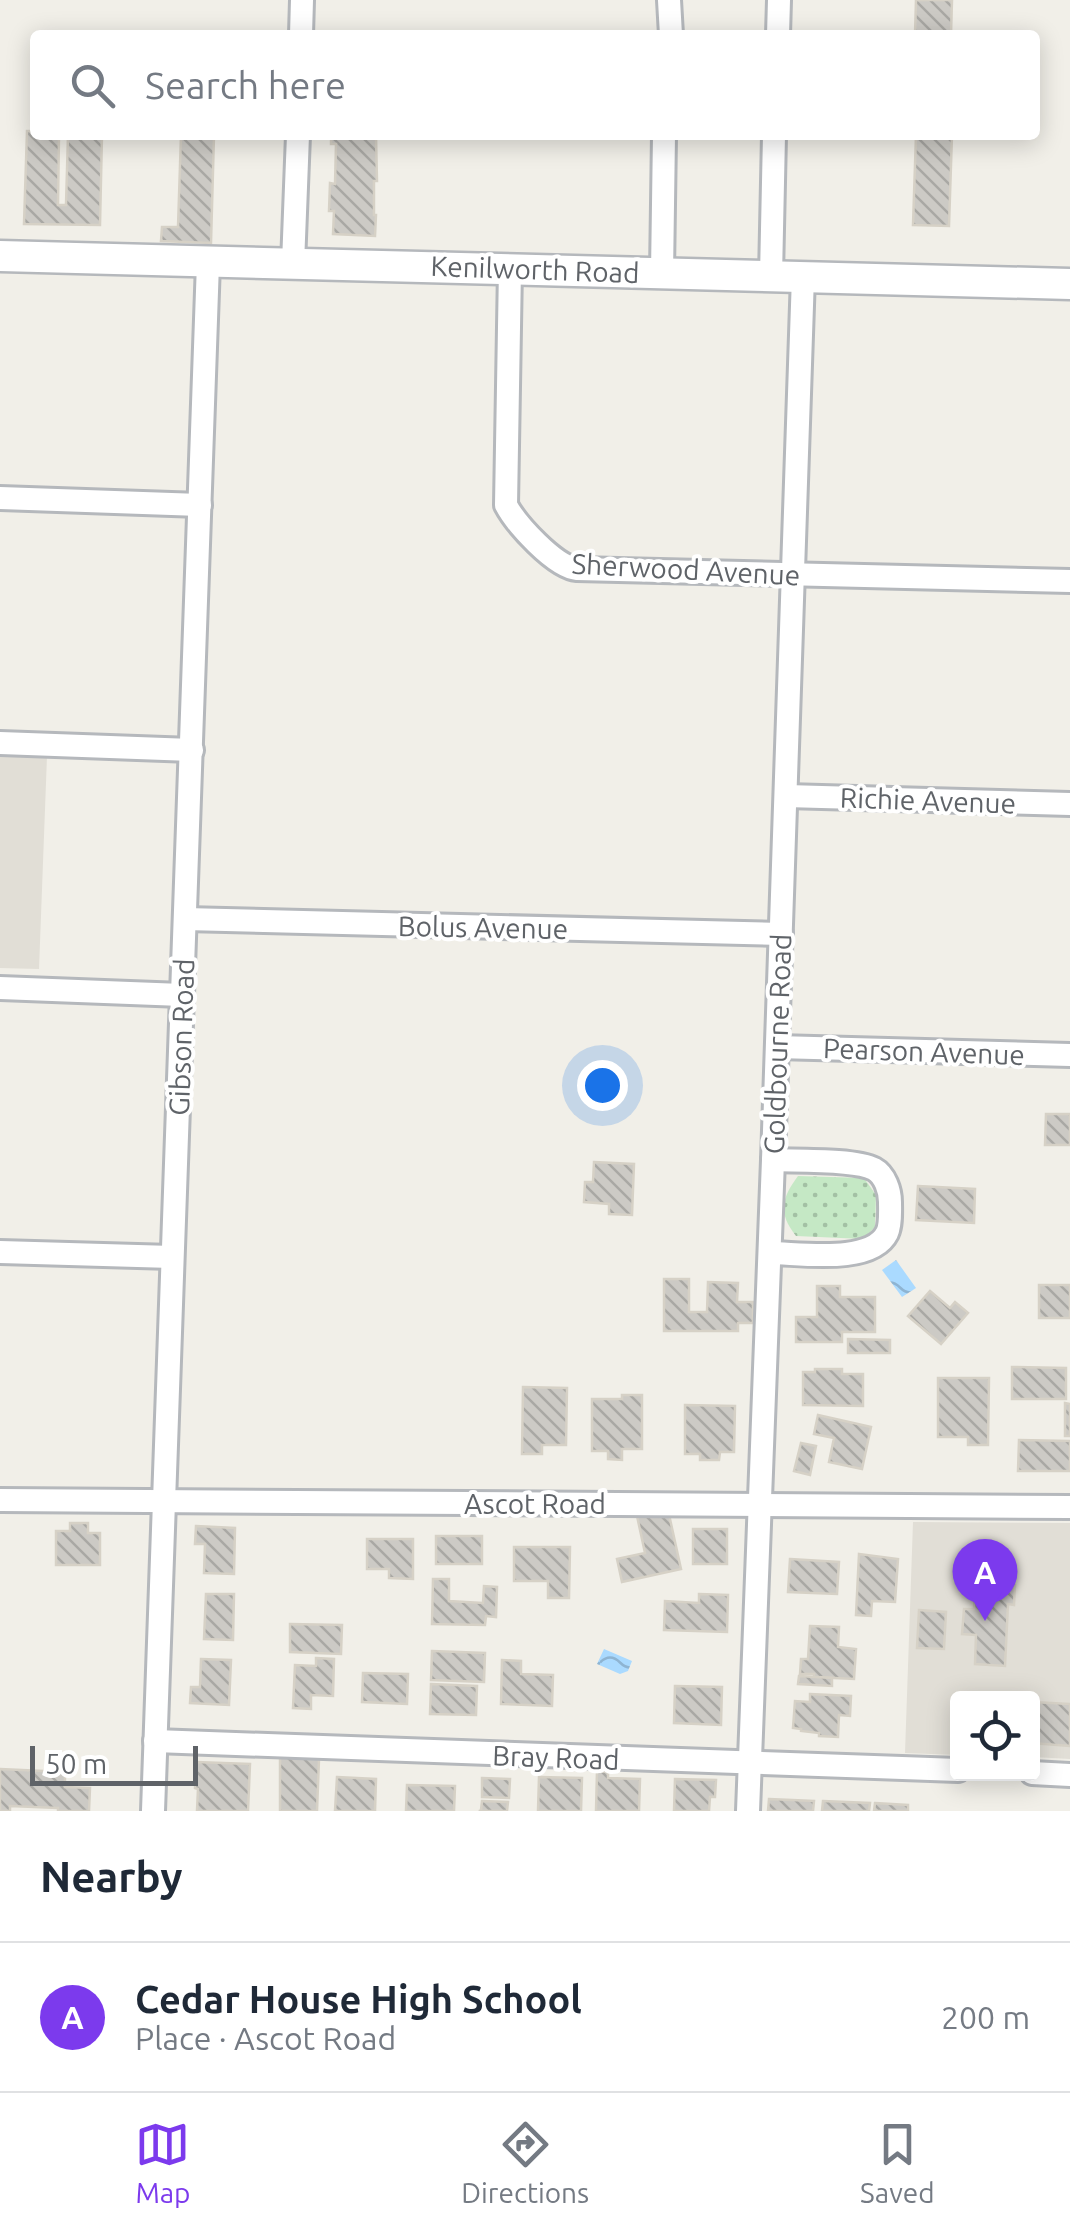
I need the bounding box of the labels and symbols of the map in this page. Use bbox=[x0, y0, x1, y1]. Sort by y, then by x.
street label: Kenilworth Road bbox=[430, 250, 640, 288]
street label: Sherwood Avenue bbox=[571, 548, 801, 590]
street label: Richie Avenue bbox=[839, 781, 1017, 819]
street label: Bolus Avenue bbox=[398, 910, 568, 944]
street label: Goldbourne Road bbox=[758, 933, 796, 1155]
street label: Gibson Road bbox=[163, 958, 199, 1116]
street label: Pearson Avenue bbox=[823, 1032, 1025, 1070]
your location bbox=[577, 1060, 628, 1111]
street label: Ascot Road bbox=[464, 1488, 606, 1519]
pin: A bbox=[952, 1538, 1018, 1621]
street label: Bray Road bbox=[492, 1739, 620, 1775]
scale bar bbox=[30, 1741, 198, 1786]

